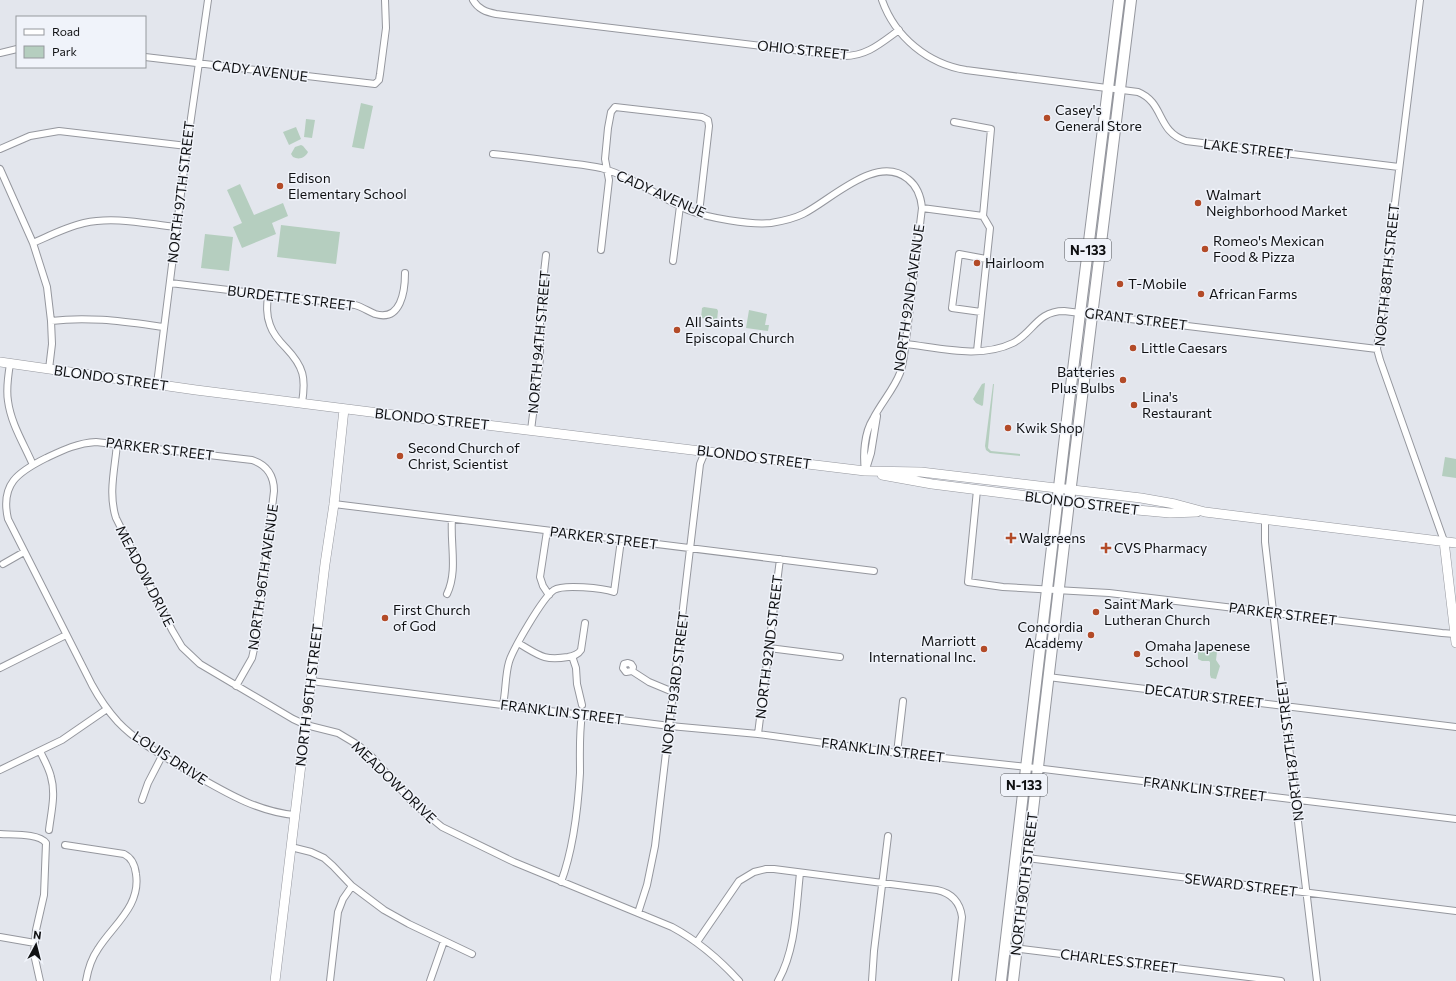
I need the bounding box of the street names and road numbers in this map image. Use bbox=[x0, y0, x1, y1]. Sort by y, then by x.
street label: OHIO STREET bbox=[756, 36, 850, 63]
street label: CADY AVENUE bbox=[211, 56, 309, 85]
street label: NORTH 97TH STREET bbox=[163, 120, 198, 264]
street label: LAKE STREET bbox=[1202, 135, 1294, 162]
street label: CADY AVENUE bbox=[614, 166, 709, 221]
street label: NORTH 88TH STREET bbox=[1371, 202, 1402, 347]
street label: NORTH 92ND AVENUE bbox=[890, 223, 927, 373]
road number: N-133 bbox=[1065, 239, 1111, 261]
street label: NORTH 94TH STREET bbox=[524, 270, 553, 414]
street label: BURDETTE STREET bbox=[226, 281, 356, 314]
street label: GRANT STREET bbox=[1084, 304, 1188, 333]
street label: BLONDO STREET bbox=[53, 361, 169, 394]
street label: BLONDO STREET bbox=[374, 404, 490, 433]
street label: PARKER STREET bbox=[105, 433, 215, 464]
street label: BLONDO STREET bbox=[696, 441, 812, 472]
street label: BLONDO STREET bbox=[1024, 487, 1140, 518]
street label: NORTH 96TH AVENUE bbox=[244, 503, 281, 651]
street label: MEADOW DRIVE bbox=[113, 522, 178, 629]
street label: PARKER STREET bbox=[549, 522, 659, 553]
street label: NORTH 92ND STREET bbox=[751, 574, 786, 720]
street label: PARKER STREET bbox=[1228, 598, 1338, 629]
street label: NORTH 93RD STREET bbox=[657, 610, 692, 755]
street label: NORTH 96TH STREET bbox=[291, 622, 326, 767]
street label: NORTH 87TH STREET bbox=[1272, 678, 1307, 822]
street label: DECATUR STREET bbox=[1144, 680, 1265, 711]
street label: FRANKLIN STREET bbox=[499, 696, 625, 728]
street label: LOUIS DRIVE bbox=[130, 727, 211, 788]
street label: FRANKLIN STREET bbox=[820, 734, 946, 766]
street label: MEADOW DRIVE bbox=[348, 737, 440, 826]
street label: FRANKLIN STREET bbox=[1142, 773, 1268, 805]
road number: N-133 bbox=[1001, 774, 1047, 796]
street label: NORTH 90TH STREET bbox=[1006, 811, 1041, 957]
street label: SEWARD STREET bbox=[1184, 869, 1299, 900]
street label: CHARLES STREET bbox=[1059, 945, 1179, 976]

